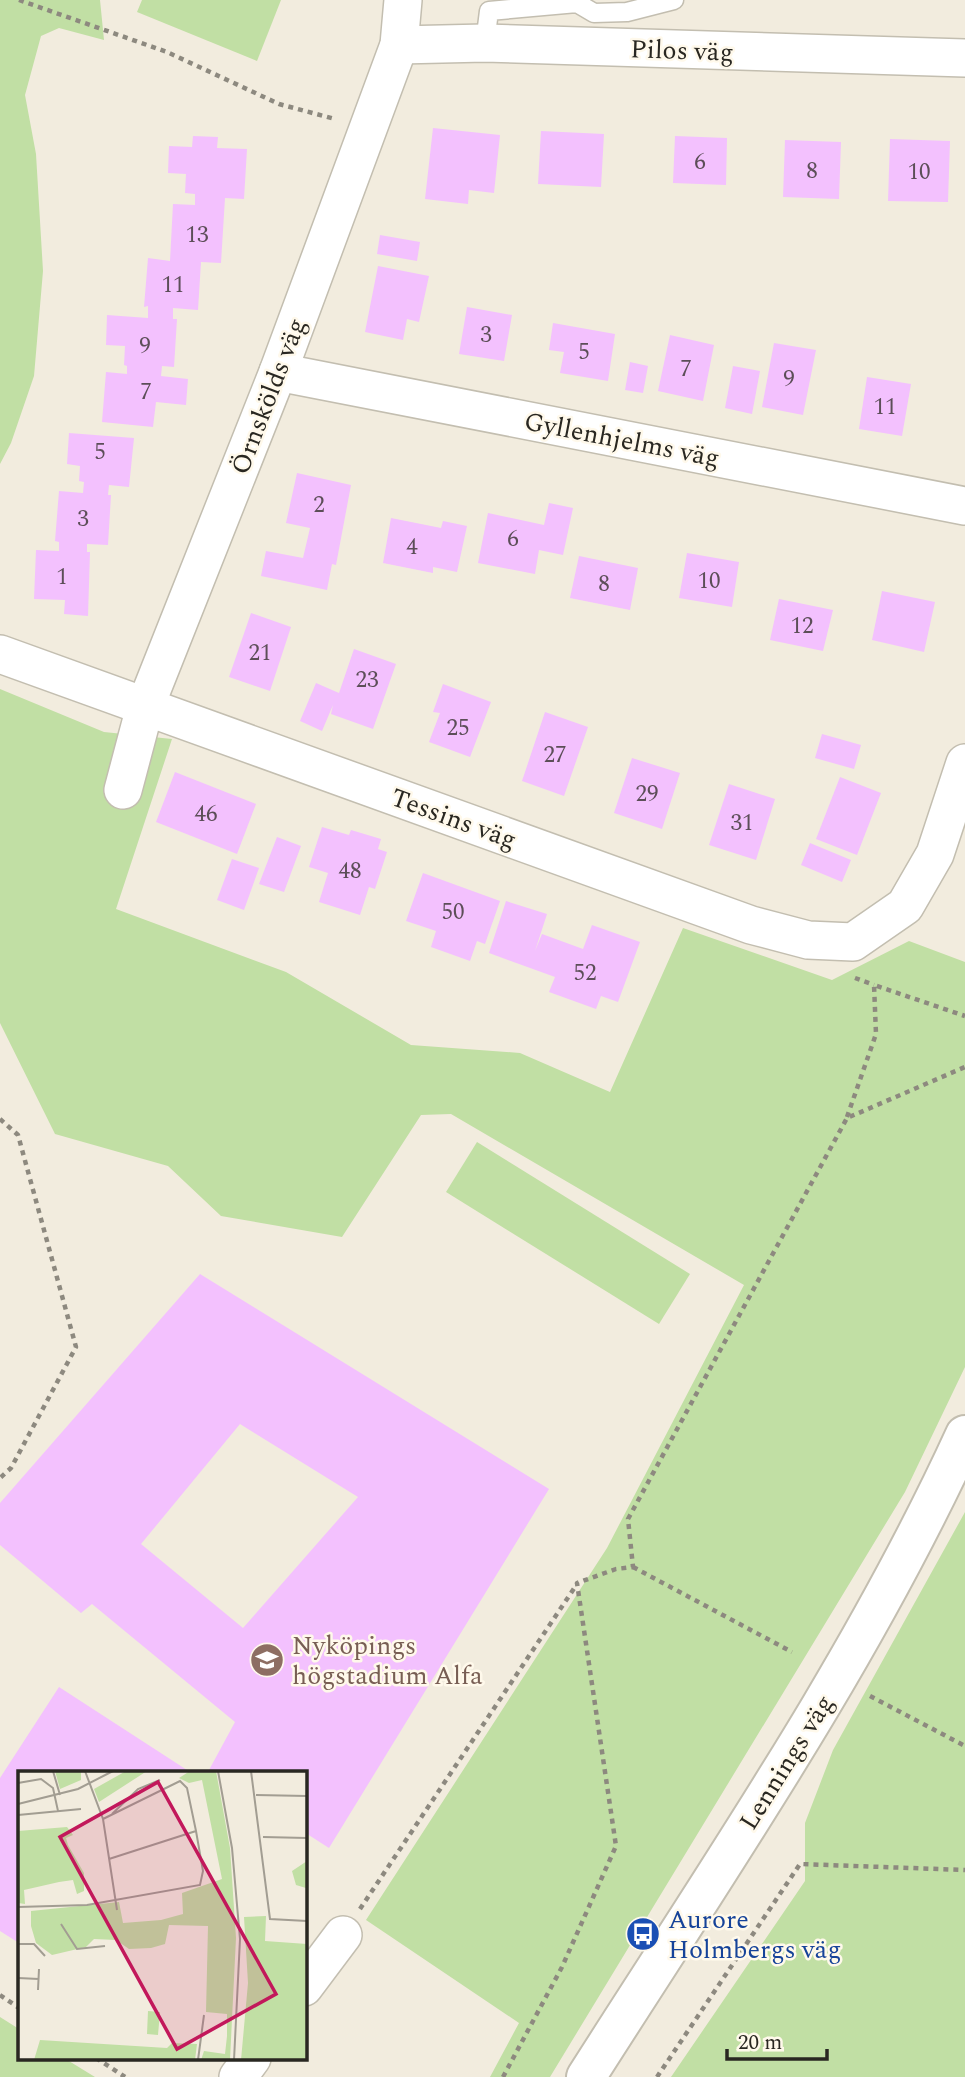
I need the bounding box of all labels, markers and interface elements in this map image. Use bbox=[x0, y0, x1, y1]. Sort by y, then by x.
street label: Pilos väg bbox=[630, 29, 734, 73]
house number: 6 bbox=[694, 145, 706, 180]
house number: 8 bbox=[806, 154, 818, 189]
house number: 10 bbox=[908, 155, 931, 190]
house number: 13 bbox=[186, 218, 209, 253]
house number: 11 bbox=[162, 268, 185, 303]
street label: Örnskölds väg bbox=[221, 312, 317, 480]
house number: 3 bbox=[480, 318, 492, 353]
house number: 9 bbox=[139, 329, 151, 364]
house number: 5 bbox=[578, 335, 590, 370]
house number: 7 bbox=[680, 352, 692, 387]
house number: 9 bbox=[783, 362, 795, 397]
house number: 7 bbox=[140, 375, 152, 410]
house number: 11 bbox=[874, 390, 897, 425]
street label: Gyllenhjelms väg bbox=[521, 401, 723, 479]
house number: 5 bbox=[94, 435, 106, 470]
house number: 2 bbox=[313, 488, 325, 523]
house number: 3 bbox=[77, 502, 89, 537]
house number: 6 bbox=[507, 522, 519, 557]
house number: 4 bbox=[406, 530, 418, 565]
house number: 1 bbox=[56, 560, 68, 595]
house number: 10 bbox=[698, 564, 721, 599]
house number: 8 bbox=[598, 567, 610, 602]
house number: 12 bbox=[791, 609, 814, 644]
house number: 21 bbox=[249, 636, 272, 671]
house number: 23 bbox=[356, 663, 379, 698]
house number: 25 bbox=[447, 711, 470, 746]
house number: 27 bbox=[544, 738, 567, 773]
house number: 29 bbox=[636, 777, 659, 812]
street label: Tessins väg bbox=[385, 778, 522, 860]
house number: 46 bbox=[195, 797, 218, 832]
house number: 31 bbox=[731, 806, 754, 841]
house number: 48 bbox=[339, 854, 362, 889]
house number: 50 bbox=[442, 895, 465, 930]
house number: 52 bbox=[574, 956, 597, 991]
place label: Nyköpings högstadium Alfa bbox=[292, 1626, 483, 1696]
school or university icon: Nyköpings högstadium Alfa bbox=[248, 1641, 286, 1679]
street label: Lennings väg bbox=[729, 1687, 844, 1838]
inset map bbox=[18, 1771, 306, 2060]
place label: Aurore Holmbergs väg bbox=[668, 1900, 841, 1970]
bus stop icon: Aurore Holmbergs väg bbox=[624, 1915, 662, 1953]
scale bar bbox=[727, 2018, 827, 2062]
text: 20 m bbox=[738, 2027, 782, 2059]

